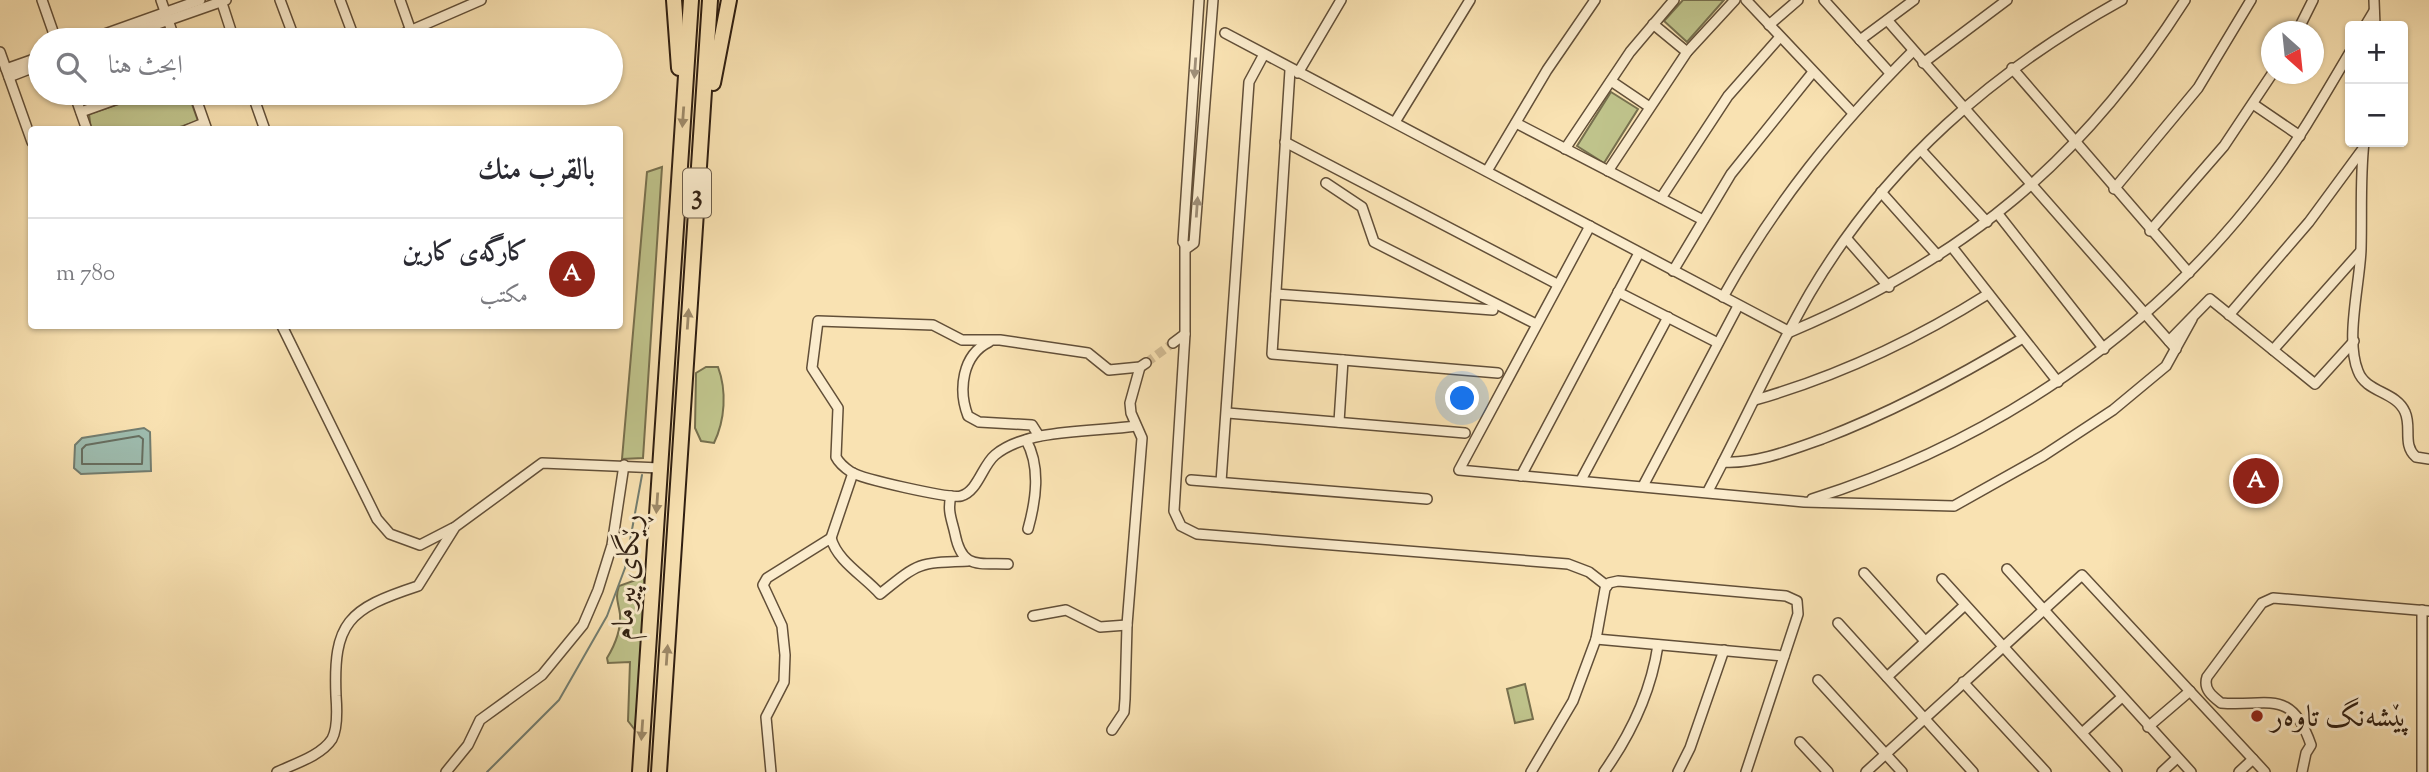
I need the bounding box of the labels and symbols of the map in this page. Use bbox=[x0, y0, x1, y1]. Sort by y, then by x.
north arrow bbox=[2261, 21, 2324, 84]
one-way arrow bbox=[1189, 57, 1200, 79]
one-way arrow bbox=[677, 106, 688, 128]
road number: 3 bbox=[683, 168, 711, 218]
one-way arrow bbox=[1192, 196, 1203, 218]
one-way arrow bbox=[683, 308, 694, 330]
your location bbox=[1445, 381, 1479, 415]
pin: A bbox=[2233, 455, 2279, 507]
one-way arrow bbox=[652, 492, 663, 514]
street label: ڕێگای پیرمام bbox=[603, 513, 656, 642]
one-way arrow bbox=[662, 644, 673, 666]
place label: پێشەنگ تاوەر bbox=[2268, 697, 2410, 740]
marker: پێشەنگ تاوەر bbox=[2249, 708, 2265, 724]
one-way arrow bbox=[637, 719, 648, 741]

